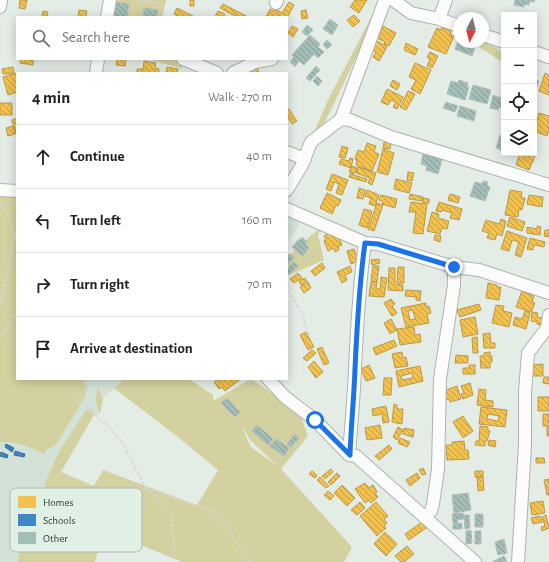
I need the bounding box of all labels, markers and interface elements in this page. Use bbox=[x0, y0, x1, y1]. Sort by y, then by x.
north arrow bbox=[453, 12, 489, 48]
map controls bbox=[501, 12, 537, 156]
button: + bbox=[501, 12, 537, 48]
search box bbox=[16, 16, 288, 60]
icon: search bbox=[30, 27, 52, 49]
text: Search here bbox=[62, 30, 130, 45]
button: − bbox=[501, 48, 537, 84]
button: locate bbox=[501, 84, 537, 120]
text: 4 min bbox=[32, 89, 70, 106]
text: Walk · 270 m bbox=[208, 91, 272, 104]
button: layers bbox=[501, 120, 537, 156]
icon: ahead bbox=[32, 146, 54, 168]
text: Continue bbox=[70, 149, 125, 164]
text: 40 m bbox=[246, 150, 272, 163]
icon: left bbox=[32, 210, 54, 232]
text: Turn left bbox=[70, 213, 121, 228]
text: 160 m bbox=[242, 214, 272, 227]
route end bbox=[445, 258, 463, 276]
icon: right bbox=[32, 274, 54, 296]
text: Turn right bbox=[70, 277, 129, 292]
text: 70 m bbox=[247, 278, 272, 291]
icon: arrive bbox=[32, 338, 54, 360]
text: Arrive at destination bbox=[70, 341, 193, 356]
route start bbox=[306, 411, 324, 429]
legend bbox=[10, 488, 142, 552]
text: Homes bbox=[43, 497, 74, 508]
text: Schools bbox=[43, 515, 76, 526]
text: Other bbox=[43, 533, 68, 544]

